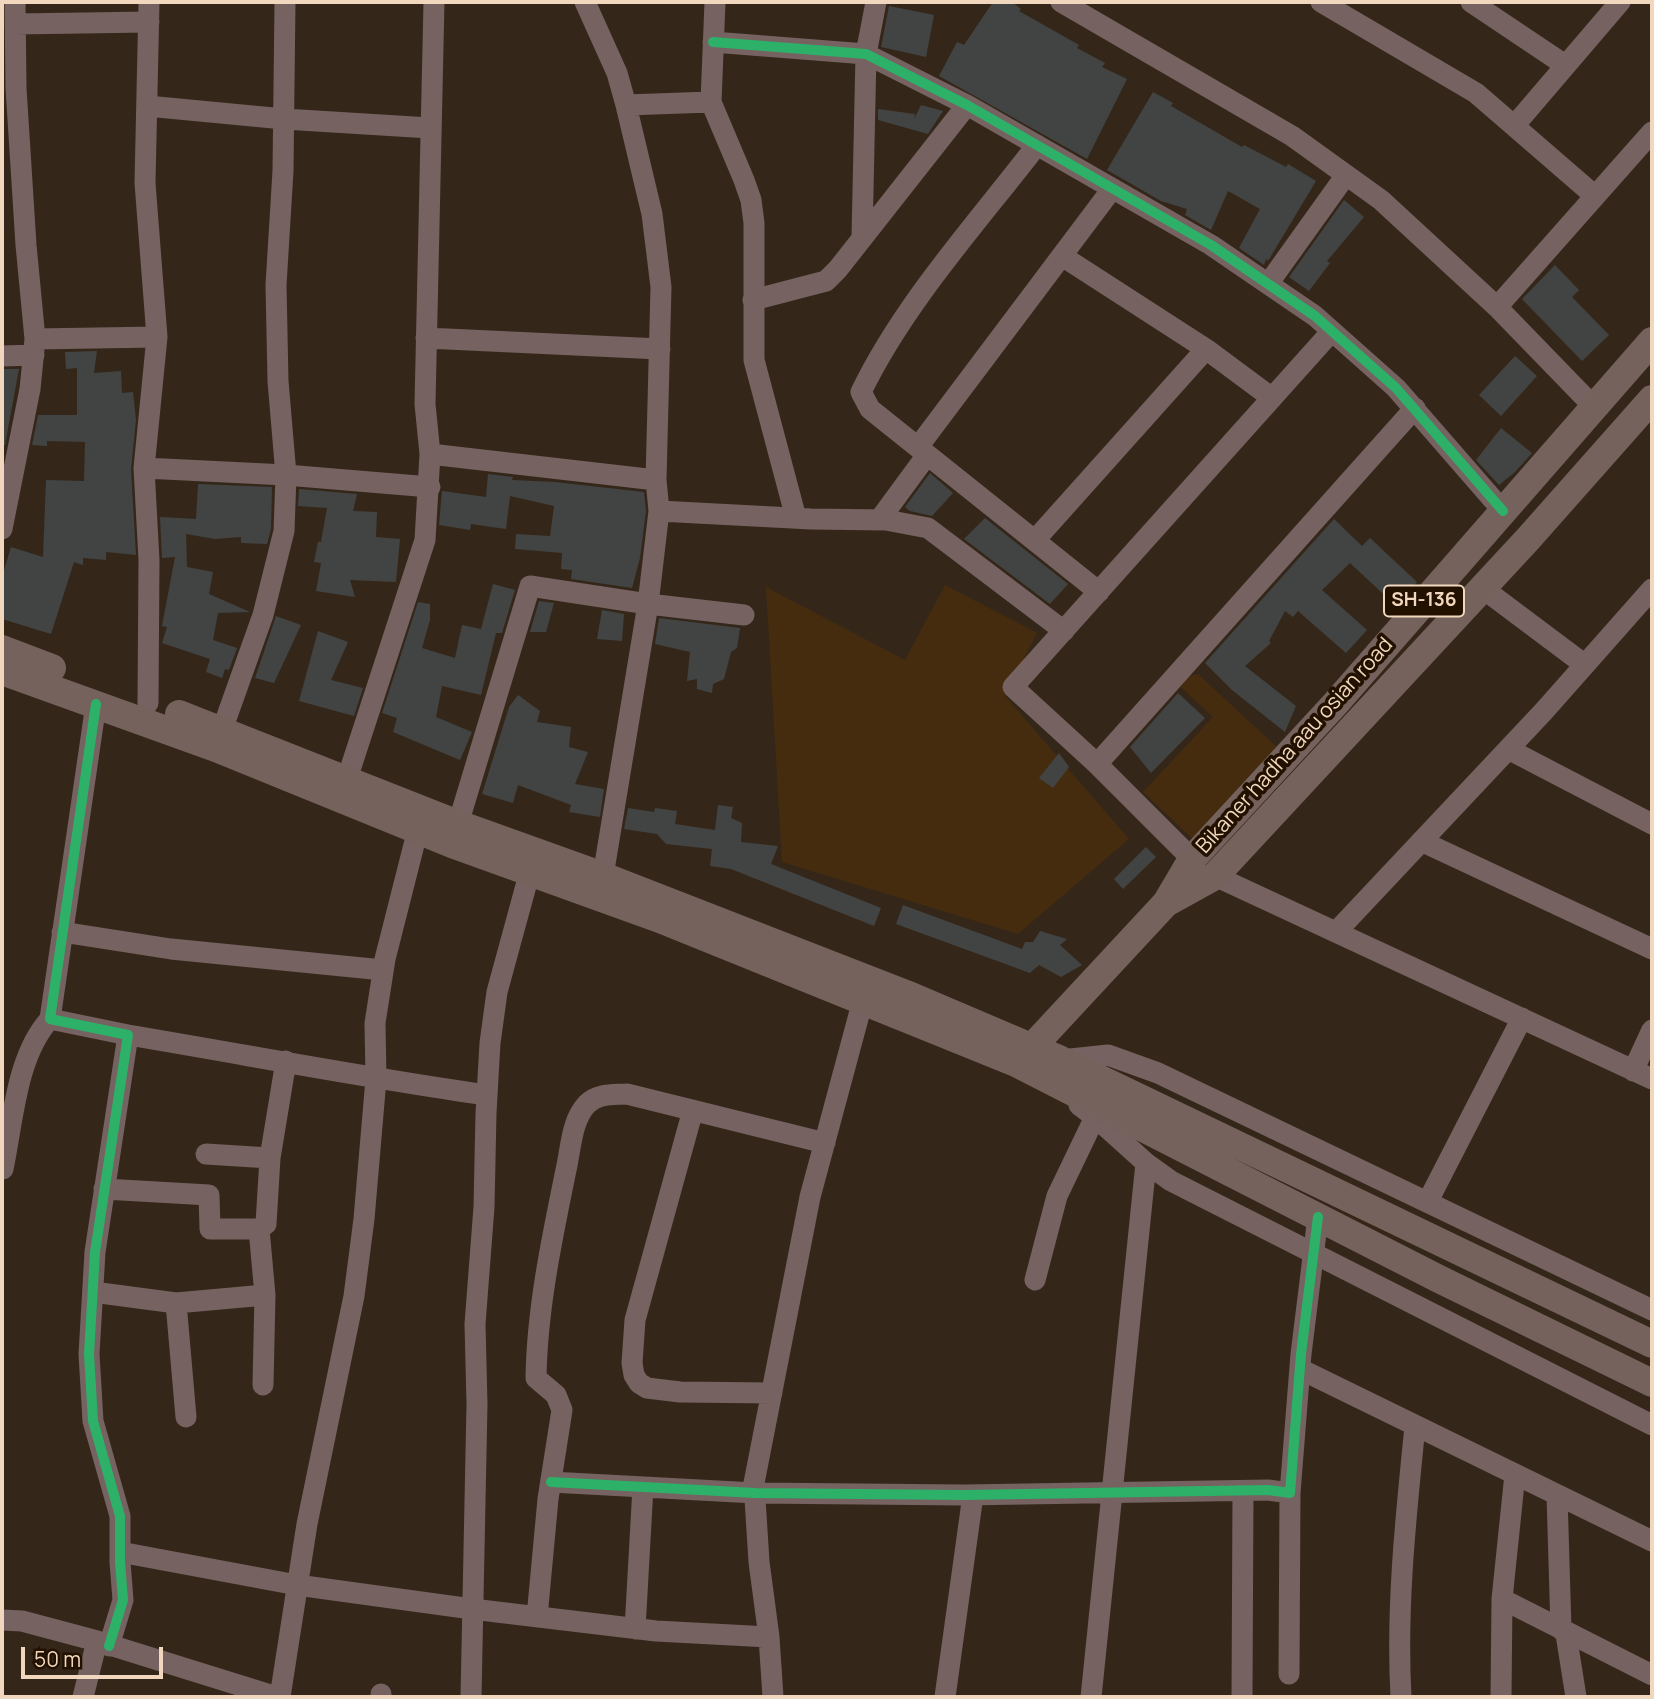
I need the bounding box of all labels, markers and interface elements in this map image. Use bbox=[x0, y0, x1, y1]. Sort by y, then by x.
road number: SH-136 bbox=[1384, 586, 1464, 616]
street label: Bikaner hadha aau osian road bbox=[1191, 633, 1399, 859]
scale bar bbox=[24, 1632, 166, 1676]
text: 50 m bbox=[34, 1645, 81, 1673]

